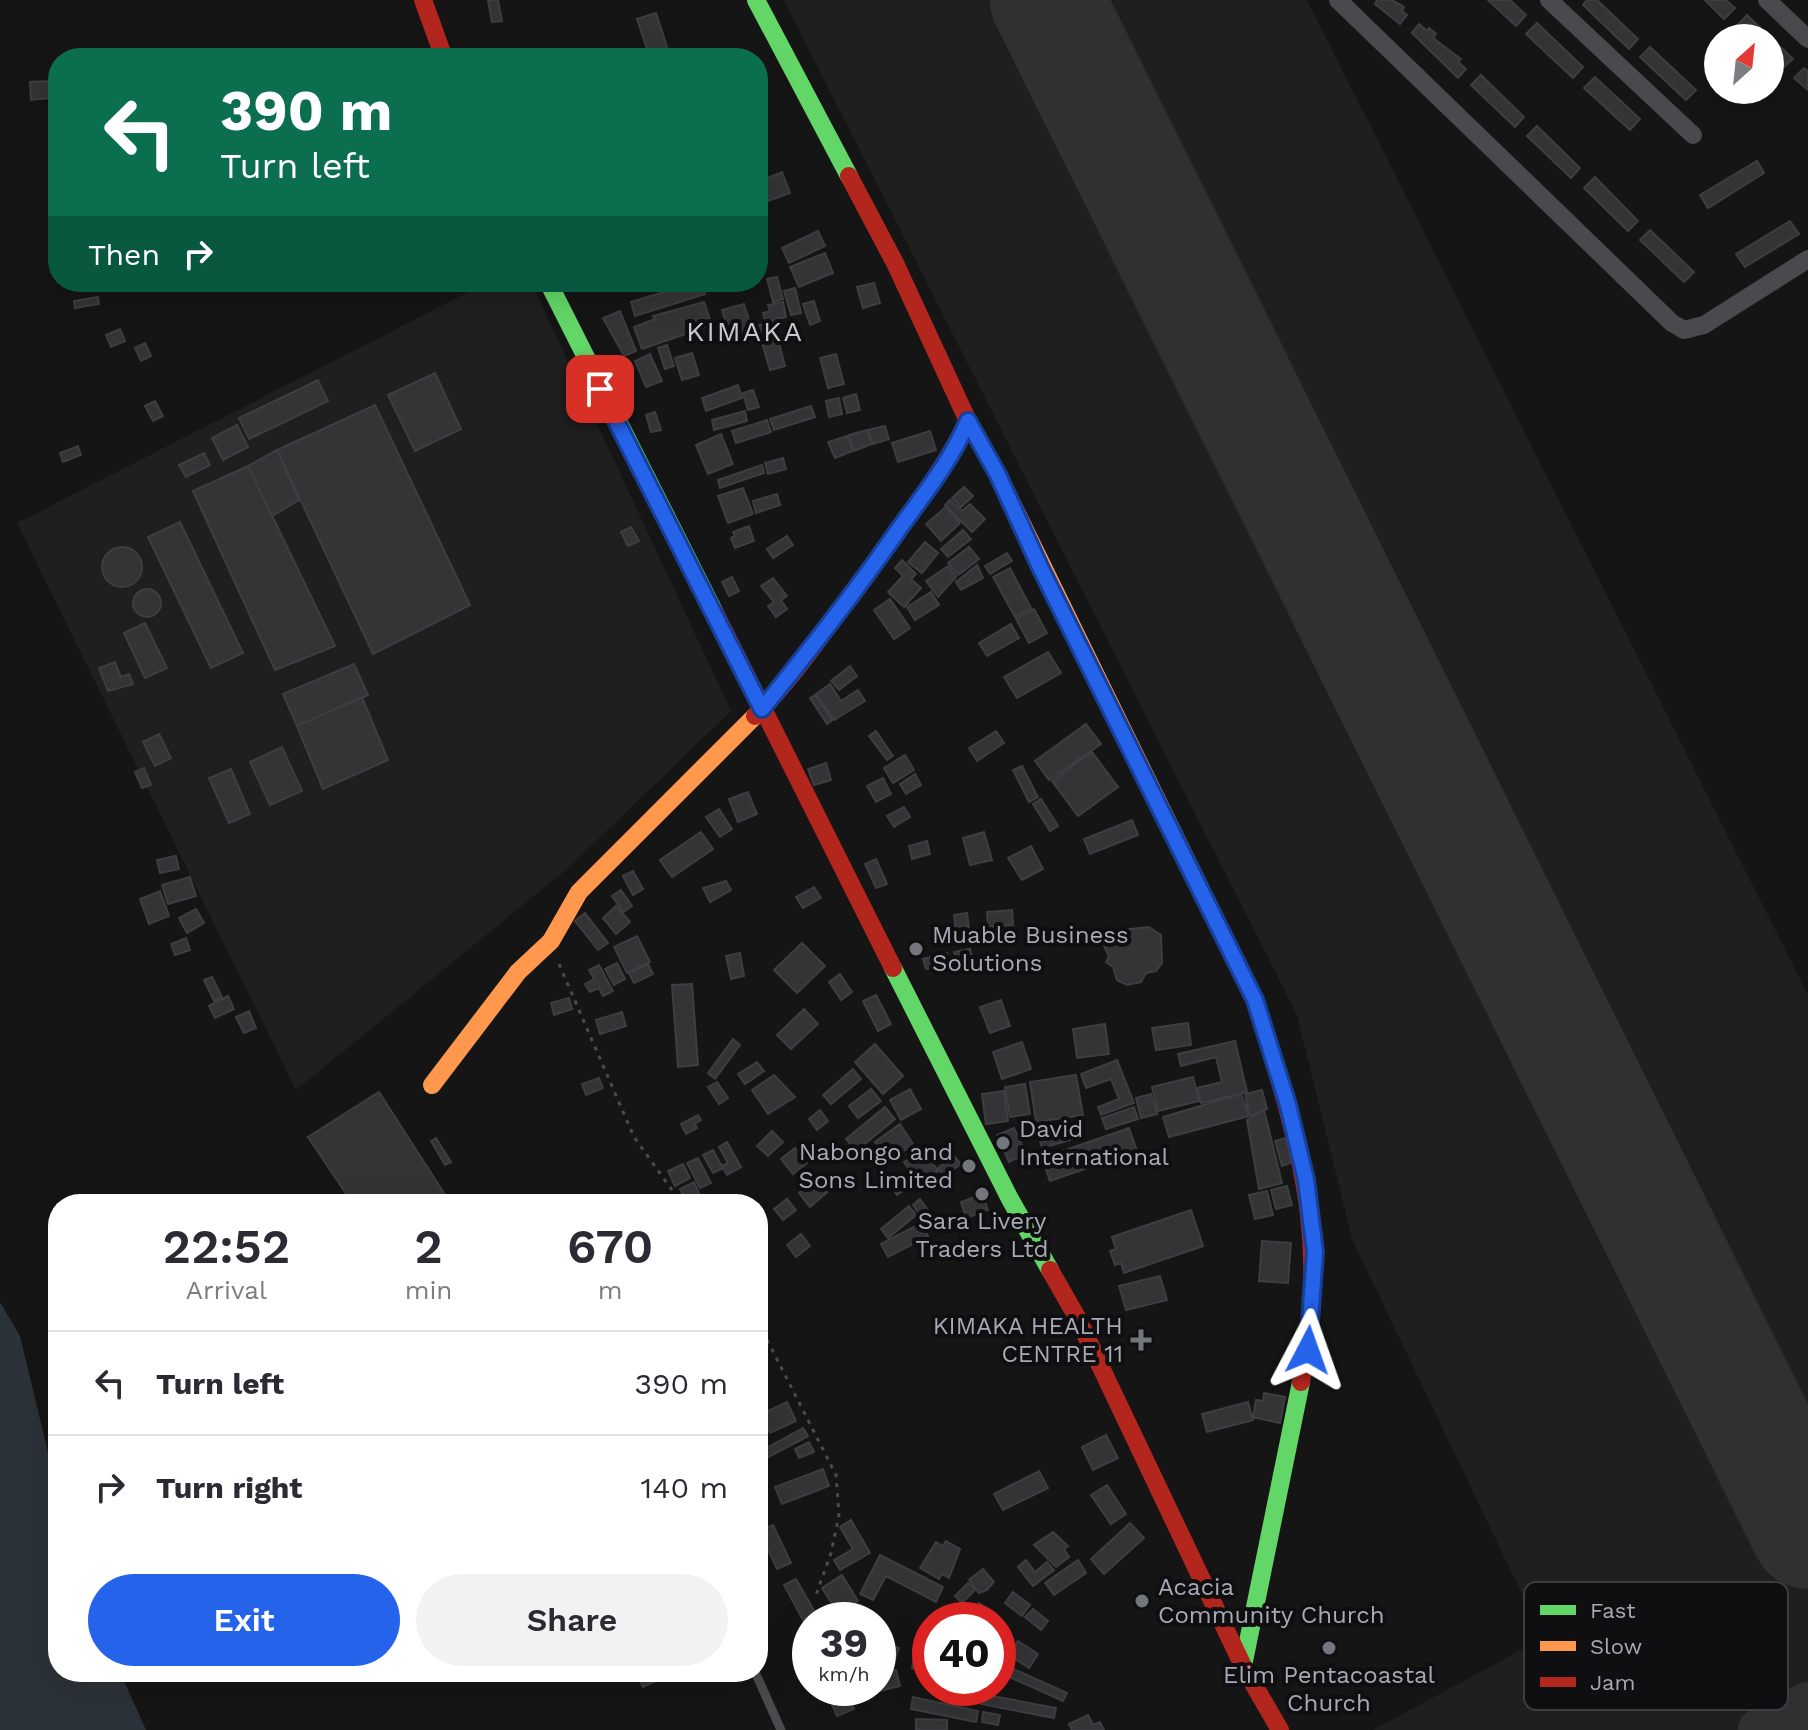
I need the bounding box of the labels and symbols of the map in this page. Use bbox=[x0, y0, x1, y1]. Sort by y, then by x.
north arrow bbox=[1704, 24, 1784, 104]
district label: KIMAKA bbox=[686, 315, 804, 348]
pin bbox=[566, 355, 634, 423]
place label: Muable Business Solutions bbox=[932, 921, 1129, 977]
marker: Muable Business Solutions bbox=[907, 940, 925, 958]
place label: David International bbox=[1019, 1115, 1170, 1171]
marker: David International bbox=[994, 1134, 1012, 1152]
place label: Nabongo and Sons Limited bbox=[799, 1138, 953, 1194]
marker: Nabongo and Sons Limited bbox=[960, 1157, 978, 1175]
marker: Sara Livery Traders Ltd bbox=[973, 1185, 991, 1203]
place label: Sara Livery Traders Ltd bbox=[915, 1207, 1049, 1263]
position arrow bbox=[1266, 1308, 1350, 1392]
place label: KIMAKA HEALTH CENTRE 11 bbox=[933, 1312, 1123, 1368]
marker: KIMAKA HEALTH CENTRE 11 bbox=[1130, 1329, 1152, 1351]
place label: Acacia Community Church bbox=[1158, 1573, 1385, 1629]
legend bbox=[1524, 1582, 1788, 1710]
marker: Acacia Community Church bbox=[1133, 1592, 1151, 1610]
text: Fast bbox=[1590, 1598, 1636, 1623]
speed limit sign: 40 bbox=[912, 1602, 1016, 1706]
text: Slow bbox=[1590, 1634, 1642, 1659]
marker: Elim Pentacoastal Church bbox=[1320, 1639, 1338, 1657]
place label: Elim Pentacoastal Church bbox=[1223, 1661, 1436, 1717]
text: Jam bbox=[1590, 1670, 1635, 1695]

